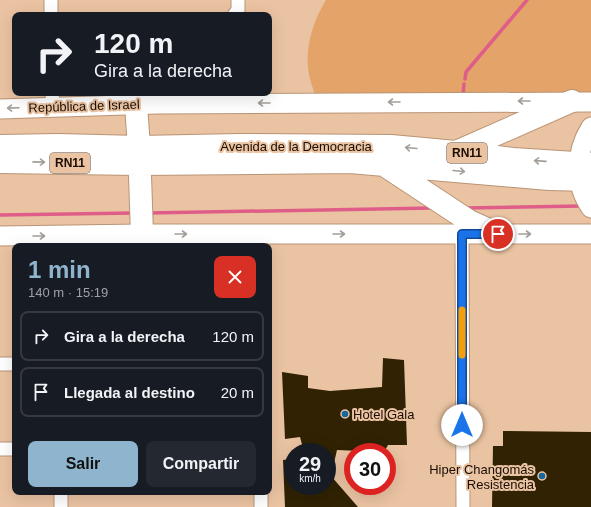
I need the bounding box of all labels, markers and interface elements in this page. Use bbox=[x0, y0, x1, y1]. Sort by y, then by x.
icon: right bbox=[28, 28, 80, 80]
text: 120 m bbox=[94, 28, 173, 59]
text: Gira a la derecha bbox=[94, 61, 232, 81]
street label: República de Israel bbox=[28, 97, 140, 115]
one-way arrow bbox=[518, 97, 531, 105]
one-way arrow bbox=[388, 98, 401, 106]
one-way arrow bbox=[258, 99, 271, 107]
one-way arrow bbox=[7, 105, 20, 112]
street label: Avenida de la Democracia bbox=[220, 139, 373, 154]
road number: RN11 bbox=[447, 143, 487, 163]
one-way arrow bbox=[405, 144, 418, 151]
road number: RN11 bbox=[50, 153, 90, 173]
one-way arrow bbox=[32, 158, 45, 166]
one-way arrow bbox=[534, 158, 547, 165]
one-way arrow bbox=[452, 168, 465, 175]
pin bbox=[481, 217, 515, 251]
icon: arrive bbox=[487, 223, 509, 245]
one-way arrow bbox=[174, 230, 187, 238]
one-way arrow bbox=[332, 230, 345, 238]
one-way arrow bbox=[518, 230, 531, 238]
one-way arrow bbox=[32, 232, 45, 240]
text: 1 min bbox=[28, 256, 91, 283]
button: close bbox=[214, 256, 256, 298]
text: 140 m · 15:19 bbox=[28, 285, 108, 300]
icon: right bbox=[30, 325, 52, 347]
text: Gira a la derecha bbox=[64, 328, 185, 345]
text: 120 m bbox=[212, 328, 254, 345]
icon: arrive bbox=[30, 381, 52, 403]
text: Llegada al destino bbox=[64, 384, 195, 401]
text: 20 m bbox=[221, 384, 254, 401]
position arrow bbox=[441, 404, 483, 446]
place label: Hotel Gala bbox=[353, 407, 415, 422]
marker: Hotel Gala bbox=[340, 409, 350, 419]
button: Salir bbox=[28, 441, 138, 487]
button: Compartir bbox=[146, 441, 256, 487]
speed limit sign: 30 bbox=[344, 443, 396, 495]
text: 29 bbox=[299, 453, 321, 475]
place label: Hiper Changomás Resistencia bbox=[429, 462, 535, 492]
marker: Hiper Changomás Resistencia bbox=[537, 471, 547, 481]
text: km/h bbox=[299, 473, 321, 484]

